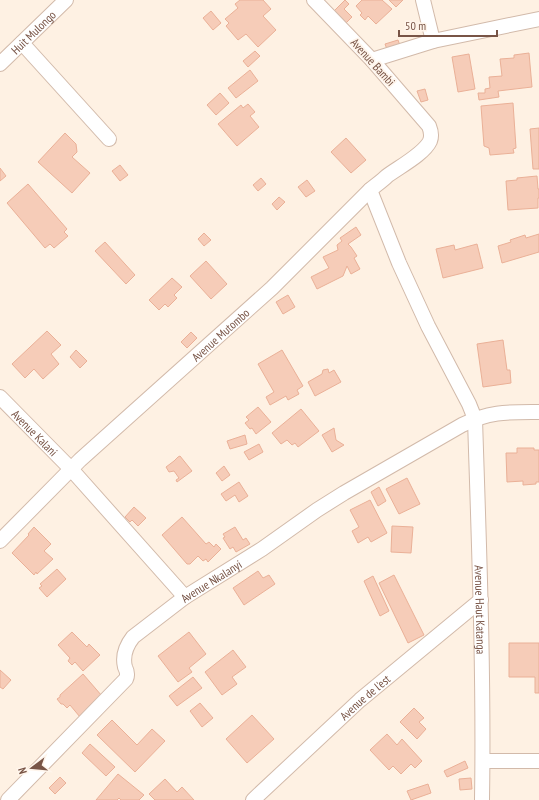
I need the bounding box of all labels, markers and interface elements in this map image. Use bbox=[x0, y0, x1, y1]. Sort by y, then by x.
street label: Huit Mulongo bbox=[7, 7, 59, 57]
scale bar bbox=[399, 12, 497, 38]
text: 50 m bbox=[405, 18, 426, 33]
street label: Avenue Bambi bbox=[348, 35, 398, 89]
street label: Avenue Mutombo bbox=[188, 305, 252, 364]
street label: Avenue Kalani bbox=[9, 406, 61, 459]
street label: Avenue Nkalanyi bbox=[177, 556, 244, 605]
street label: Avenue Haut Katanga bbox=[472, 565, 489, 655]
street label: Avenue de l'est bbox=[336, 670, 393, 723]
north arrow bbox=[12, 748, 52, 788]
text: N bbox=[15, 766, 30, 776]

